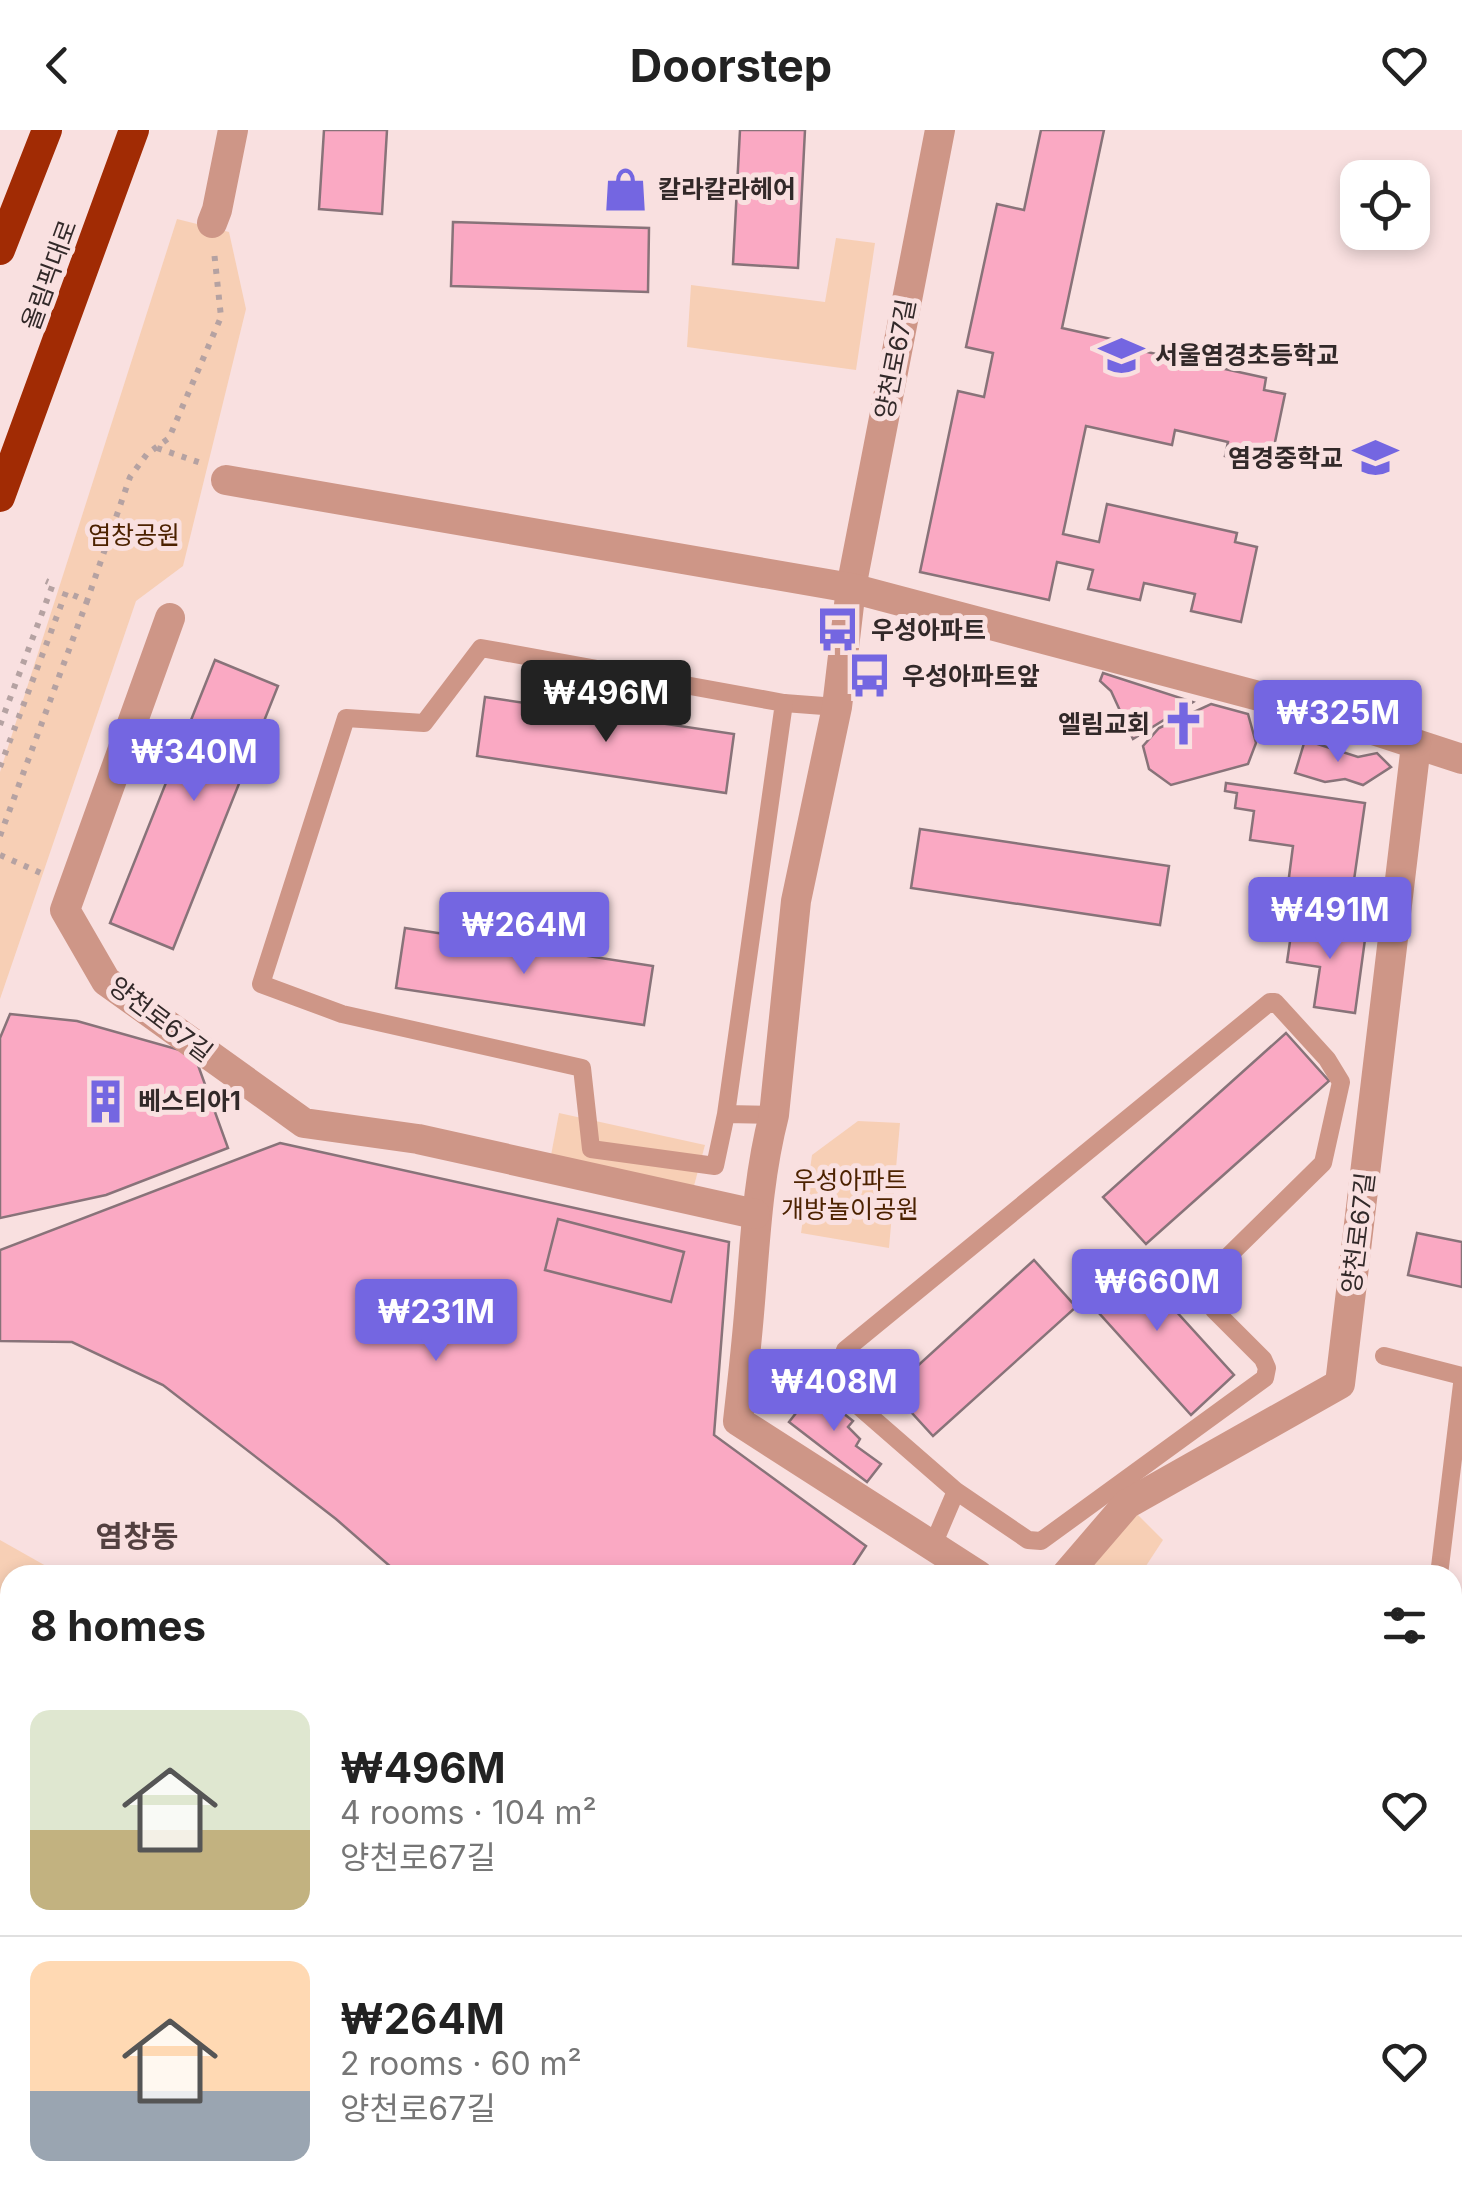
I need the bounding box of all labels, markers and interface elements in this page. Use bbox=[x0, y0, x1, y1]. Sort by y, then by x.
icon: back bbox=[30, 38, 85, 93]
text: Doorstep bbox=[630, 38, 832, 93]
icon: heart bbox=[1377, 38, 1432, 93]
map controls bbox=[1340, 160, 1430, 250]
button: locate bbox=[1340, 160, 1430, 250]
shop icon: 칼라칼라헤어 bbox=[601, 165, 649, 213]
place label: 칼라칼라헤어 bbox=[658, 174, 796, 204]
street label: 올림픽대로 bbox=[15, 216, 83, 334]
street label: 양천로67길 bbox=[869, 296, 921, 422]
school or university icon: 서울염경초등학교 bbox=[1098, 331, 1146, 379]
place label: 서울염경초등학교 bbox=[1155, 340, 1339, 370]
school or university icon: 염경중학교 bbox=[1352, 434, 1400, 482]
place label: 염경중학교 bbox=[1228, 443, 1343, 473]
park label: 염창공원 bbox=[88, 520, 180, 550]
bus stop icon: 우성아파트 bbox=[814, 606, 862, 654]
place label: 우성아파트 bbox=[871, 615, 986, 645]
bus stop icon: 우성아파트앞 bbox=[845, 652, 893, 700]
pin: ₩496M bbox=[536, 660, 676, 745]
place label: 우성아파트앞 bbox=[902, 661, 1040, 691]
text: ₩496M bbox=[543, 673, 669, 712]
pin: ₩325M bbox=[1268, 680, 1408, 765]
text: ₩325M bbox=[1276, 693, 1400, 732]
church icon: 엘림교회 bbox=[1159, 700, 1207, 748]
place label: 엘림교회 bbox=[1058, 709, 1150, 739]
pin: ₩340M bbox=[124, 719, 264, 804]
text: ₩340M bbox=[131, 732, 257, 771]
pin: ₩491M bbox=[1260, 877, 1400, 962]
text: ₩491M bbox=[1270, 890, 1390, 929]
pin: ₩264M bbox=[454, 892, 594, 977]
text: ₩264M bbox=[461, 905, 587, 944]
street label: 양천로67길 bbox=[103, 970, 219, 1068]
building icon: 베스티아1 bbox=[81, 1077, 129, 1125]
place label: 베스티아1 bbox=[138, 1086, 241, 1116]
park label: 우성아파트 개방놀이공원 bbox=[781, 1165, 919, 1224]
street label: 양천로67길 bbox=[1336, 1171, 1380, 1295]
pin: ₩660M bbox=[1087, 1249, 1227, 1334]
text: ₩660M bbox=[1094, 1262, 1220, 1301]
pin: ₩231M bbox=[366, 1279, 506, 1364]
text: ₩231M bbox=[377, 1292, 495, 1331]
pin: ₩408M bbox=[764, 1349, 904, 1434]
text: ₩408M bbox=[770, 1362, 898, 1401]
district label: 염창동 bbox=[96, 1518, 178, 1554]
icon: filters bbox=[1377, 1598, 1432, 1653]
text: 8 homes bbox=[30, 1600, 206, 1651]
text: ₩496M bbox=[340, 1742, 506, 1793]
icon: home bbox=[110, 1750, 230, 1870]
icon: heart bbox=[1377, 1783, 1432, 1838]
text: 4 rooms · 104 m² bbox=[340, 1793, 597, 1832]
text: 양천로67길 bbox=[340, 1838, 496, 1877]
text: ₩264M bbox=[340, 1993, 505, 2044]
icon: home bbox=[110, 2001, 230, 2121]
icon: heart bbox=[1377, 2034, 1432, 2089]
text: 2 rooms · 60 m² bbox=[340, 2044, 582, 2083]
text: 양천로67길 bbox=[340, 2089, 496, 2128]

